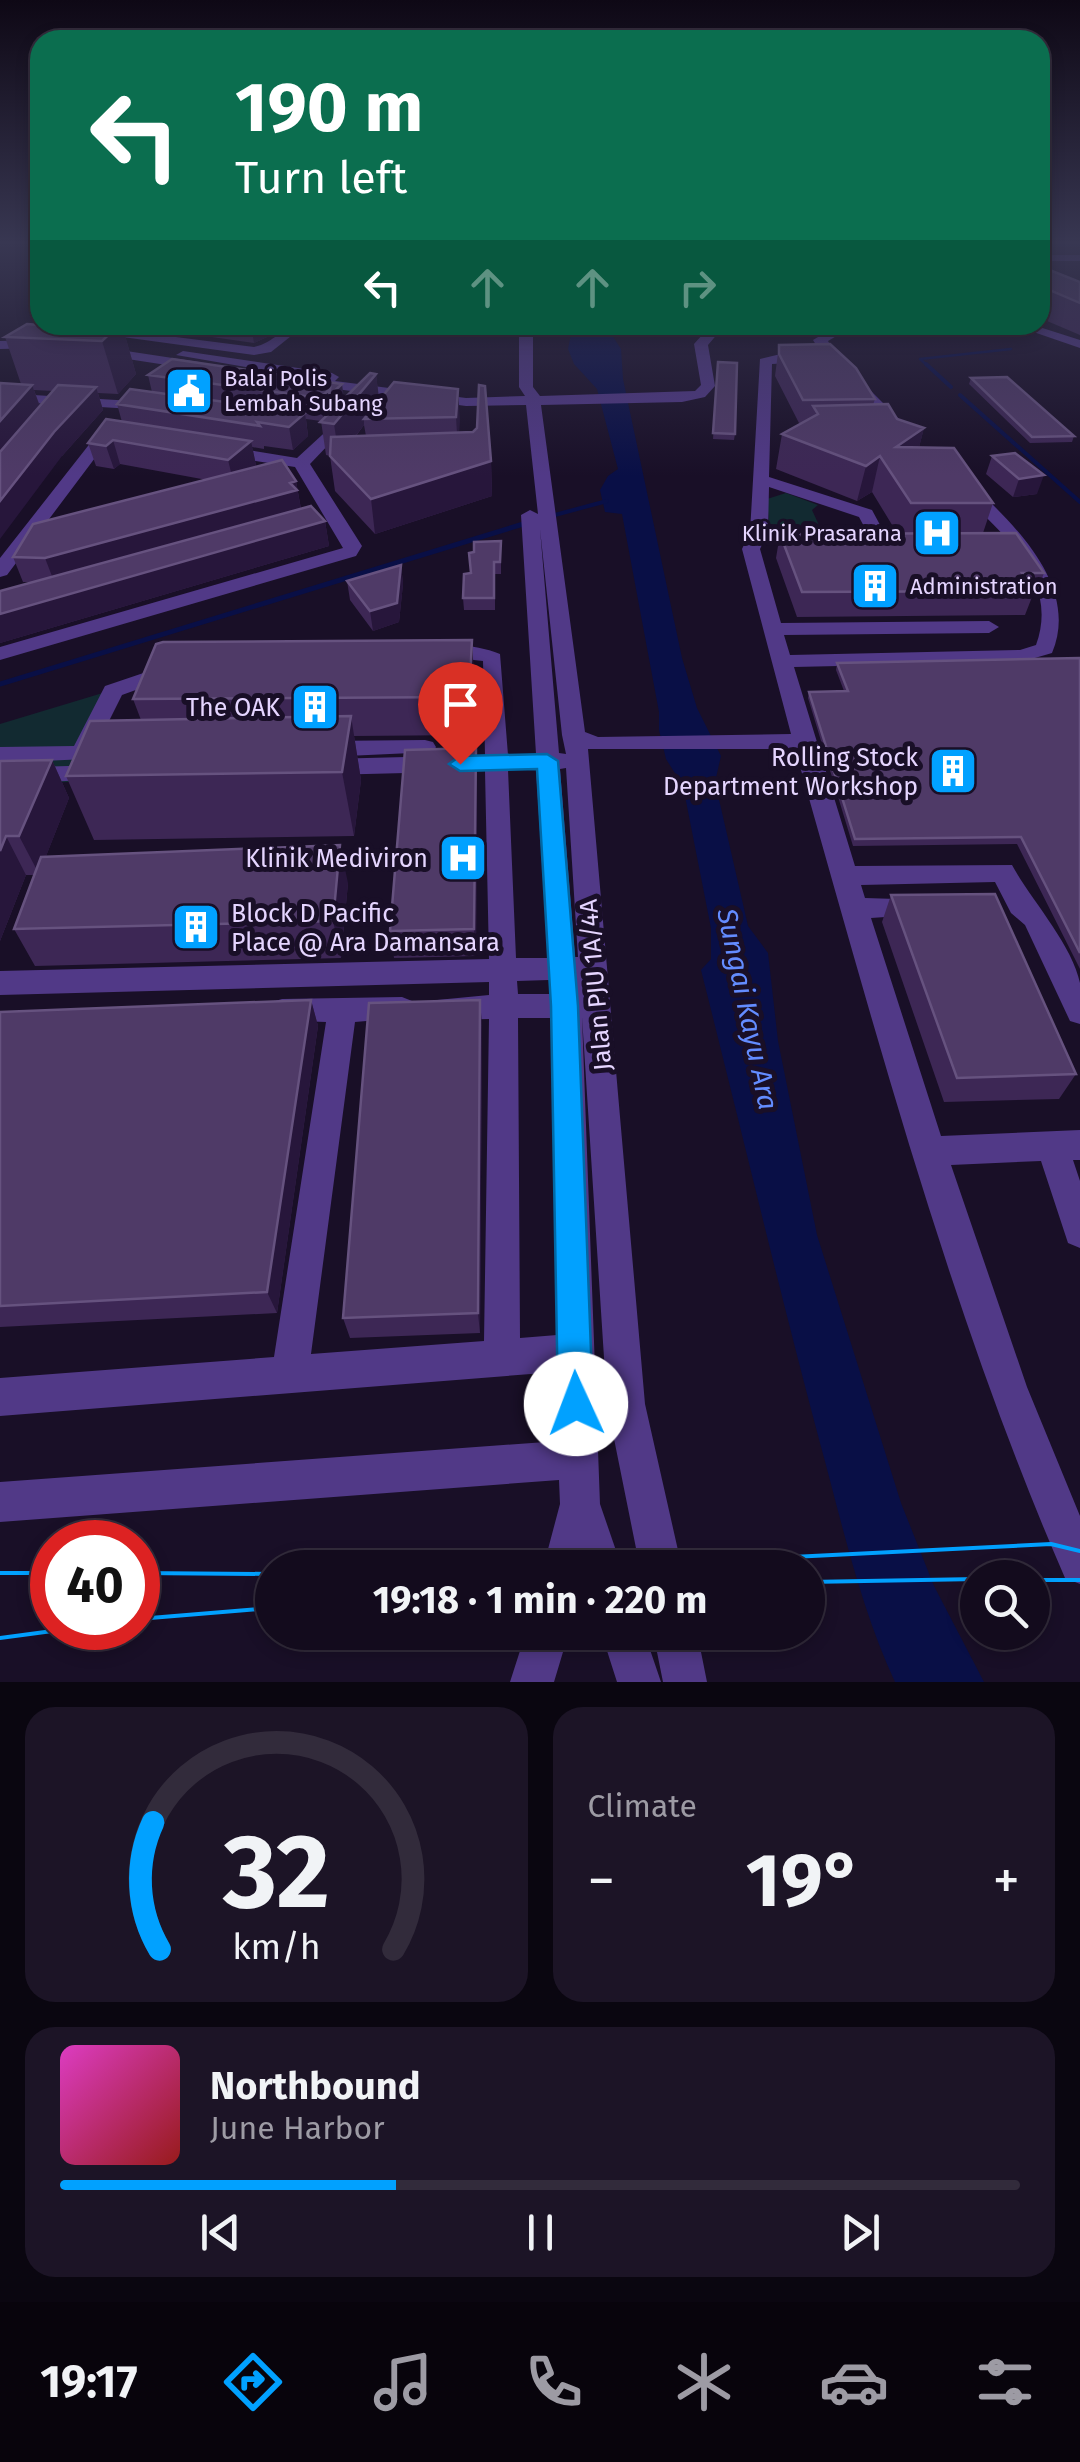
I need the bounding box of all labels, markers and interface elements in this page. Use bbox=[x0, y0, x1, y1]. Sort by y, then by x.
text: 190 m bbox=[235, 66, 423, 150]
icon: left bbox=[70, 70, 200, 200]
text: Turn left bbox=[235, 151, 407, 205]
icon: left bbox=[355, 260, 410, 315]
icon: ahead bbox=[460, 260, 515, 315]
icon: ahead bbox=[565, 260, 620, 315]
icon: right bbox=[670, 260, 725, 315]
public building icon: Balai Polis Lembah Subang bbox=[163, 365, 215, 417]
place label: Balai Polis Lembah Subang bbox=[224, 365, 383, 417]
hospital icon: Klinik Prasarana bbox=[911, 507, 963, 559]
place label: Klinik Prasarana bbox=[742, 520, 902, 547]
building icon: Administration bbox=[849, 560, 901, 612]
place label: Administration bbox=[910, 573, 1058, 600]
pin bbox=[418, 662, 503, 765]
icon: arrive bbox=[433, 677, 488, 732]
building icon: The OAK bbox=[289, 681, 341, 733]
place label: The OAK bbox=[186, 693, 280, 723]
place label: Rolling Stock Department Workshop bbox=[663, 743, 918, 802]
building icon: Rolling Stock Department Workshop bbox=[927, 745, 979, 797]
hospital icon: Klinik Mediviron bbox=[437, 832, 489, 884]
place label: Klinik Mediviron bbox=[245, 844, 428, 874]
street label: Jalan PJU 1A/4A bbox=[573, 897, 618, 1072]
place label: Block D Pacific Place @ Ara Damansara bbox=[231, 899, 500, 958]
building icon: Block D Pacific Place @ Ara Damansara bbox=[170, 901, 222, 953]
water label: Sungai Kayu Ara bbox=[710, 904, 785, 1113]
position arrow bbox=[524, 1352, 628, 1456]
speed limit sign: 40 bbox=[30, 1520, 160, 1650]
map controls bbox=[960, 1560, 1050, 1650]
button: search bbox=[960, 1560, 1050, 1650]
text: 19:18 · 1 min · 220 m bbox=[373, 1577, 707, 1623]
text: Climate bbox=[588, 1787, 697, 1825]
text: 32 bbox=[222, 1810, 330, 1935]
text: 19° bbox=[746, 1836, 862, 1926]
text: − bbox=[588, 1848, 615, 1914]
text: + bbox=[993, 1848, 1020, 1914]
text: km/h bbox=[232, 1926, 320, 1968]
text: Northbound bbox=[210, 2063, 421, 2109]
text: June Harbor bbox=[210, 2109, 385, 2147]
icon: previous bbox=[193, 2205, 248, 2260]
icon: pause bbox=[513, 2205, 568, 2260]
icon: next bbox=[833, 2205, 888, 2260]
icon: directions bbox=[218, 2347, 288, 2417]
icon: music bbox=[368, 2347, 438, 2417]
icon: phone bbox=[519, 2347, 589, 2417]
icon: climate bbox=[669, 2347, 739, 2417]
icon: car bbox=[819, 2347, 889, 2417]
icon: filters bbox=[970, 2347, 1040, 2417]
text: 19:17 bbox=[40, 2355, 137, 2409]

